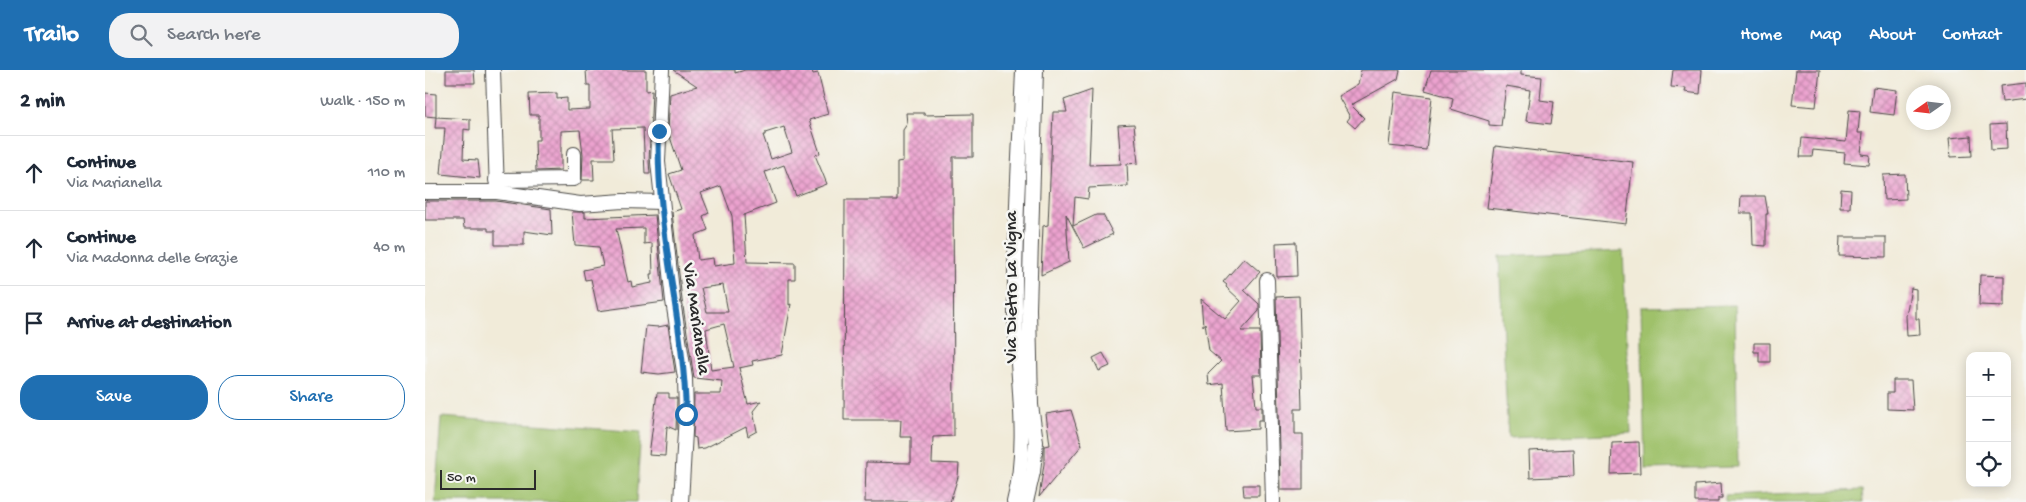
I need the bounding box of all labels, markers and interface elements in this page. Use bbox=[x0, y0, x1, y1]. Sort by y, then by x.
search box bbox=[109, 13, 459, 58]
text: Trailo bbox=[25, 21, 79, 50]
icon: search bbox=[127, 21, 155, 49]
text: Search here bbox=[167, 24, 261, 47]
text: Home bbox=[1740, 25, 1782, 46]
text: Map bbox=[1810, 25, 1841, 46]
text: About bbox=[1869, 25, 1915, 46]
text: Contact bbox=[1943, 25, 2001, 46]
north arrow bbox=[1906, 85, 1951, 130]
text: 2 min bbox=[20, 90, 65, 115]
text: Walk · 150 m bbox=[320, 93, 405, 112]
route end bbox=[648, 120, 671, 143]
text: Continue bbox=[67, 152, 136, 175]
icon: ahead bbox=[20, 159, 48, 187]
text: 110 m bbox=[368, 164, 405, 183]
text: Via Marianella bbox=[67, 175, 162, 194]
street label: Via Dietro La Vigna bbox=[1001, 210, 1024, 364]
text: Continue bbox=[67, 227, 136, 250]
icon: ahead bbox=[20, 234, 48, 262]
text: 40 m bbox=[373, 239, 405, 258]
text: Via Madonna delle Grazie bbox=[67, 250, 238, 269]
street label: Via Marianella bbox=[676, 261, 714, 378]
icon: arrive bbox=[20, 309, 48, 337]
text: Arrive at destination bbox=[67, 312, 231, 335]
map controls bbox=[1966, 352, 2011, 487]
button: + bbox=[1966, 352, 2011, 397]
button: Save bbox=[20, 375, 208, 420]
button: Share bbox=[218, 375, 405, 420]
button: − bbox=[1966, 397, 2011, 442]
route start bbox=[675, 403, 698, 426]
button: locate bbox=[1966, 442, 2011, 487]
scale bar bbox=[440, 467, 536, 490]
text: 50 m bbox=[447, 470, 476, 487]

